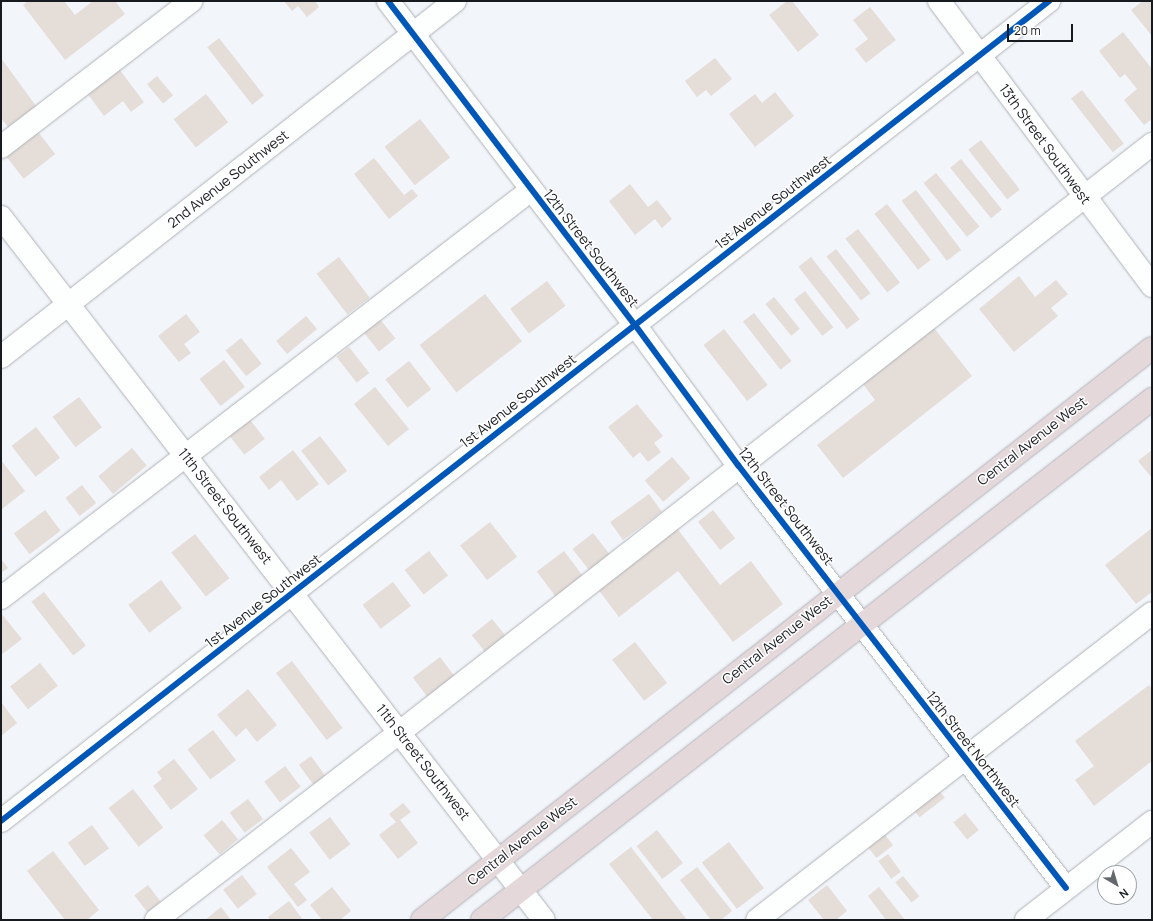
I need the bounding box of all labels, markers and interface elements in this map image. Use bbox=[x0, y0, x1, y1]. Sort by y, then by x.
scale bar bbox=[1009, 16, 1075, 42]
text: 20 m bbox=[1014, 22, 1041, 39]
street label: 13th Street Southwest bbox=[996, 81, 1094, 207]
street label: 2nd Avenue Southwest bbox=[164, 127, 292, 231]
street label: 1st Avenue Southwest bbox=[712, 151, 834, 253]
street label: 12th Street Southwest bbox=[540, 186, 642, 310]
street label: 1st Avenue Southwest bbox=[457, 350, 579, 452]
street label: Central Avenue West bbox=[974, 393, 1090, 489]
street label: 12th Street Southwest bbox=[735, 444, 837, 568]
street label: 11th Street Southwest bbox=[175, 445, 275, 567]
street label: 1st Avenue Southwest bbox=[202, 550, 324, 652]
street label: Central Avenue West bbox=[719, 592, 835, 688]
street label: 12th Street Northwest bbox=[923, 688, 1023, 810]
street label: 11th Street Southwest bbox=[373, 701, 473, 823]
street label: Central Avenue West bbox=[464, 793, 580, 889]
north arrow bbox=[1097, 865, 1137, 905]
text: N bbox=[1116, 886, 1132, 902]

